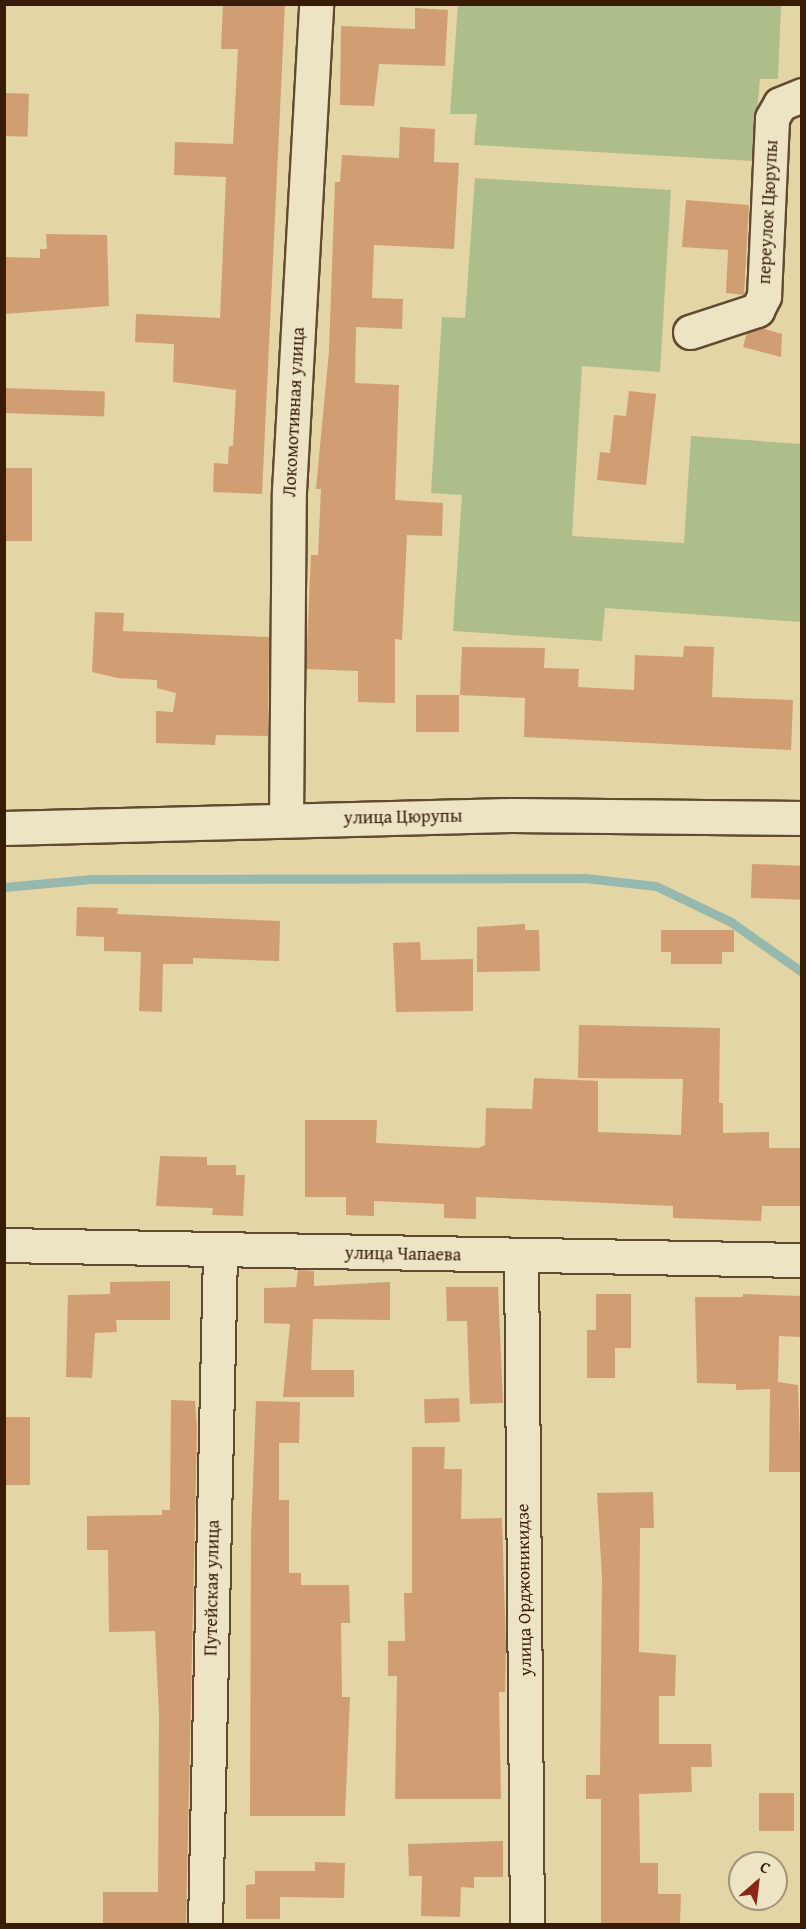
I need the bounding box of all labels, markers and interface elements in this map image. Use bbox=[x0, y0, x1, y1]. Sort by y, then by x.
street label: переулок Цюрупы bbox=[753, 139, 783, 285]
street label: Локомотивная улица bbox=[279, 326, 309, 498]
street label: улица Цюрупы bbox=[343, 805, 463, 829]
street label: улица Чапаева bbox=[345, 1242, 461, 1266]
street label: улица Орджоникидзе bbox=[512, 1503, 536, 1677]
street label: Путейская улица bbox=[200, 1520, 224, 1656]
north arrow bbox=[728, 1851, 788, 1911]
text: С bbox=[756, 1854, 775, 1880]

